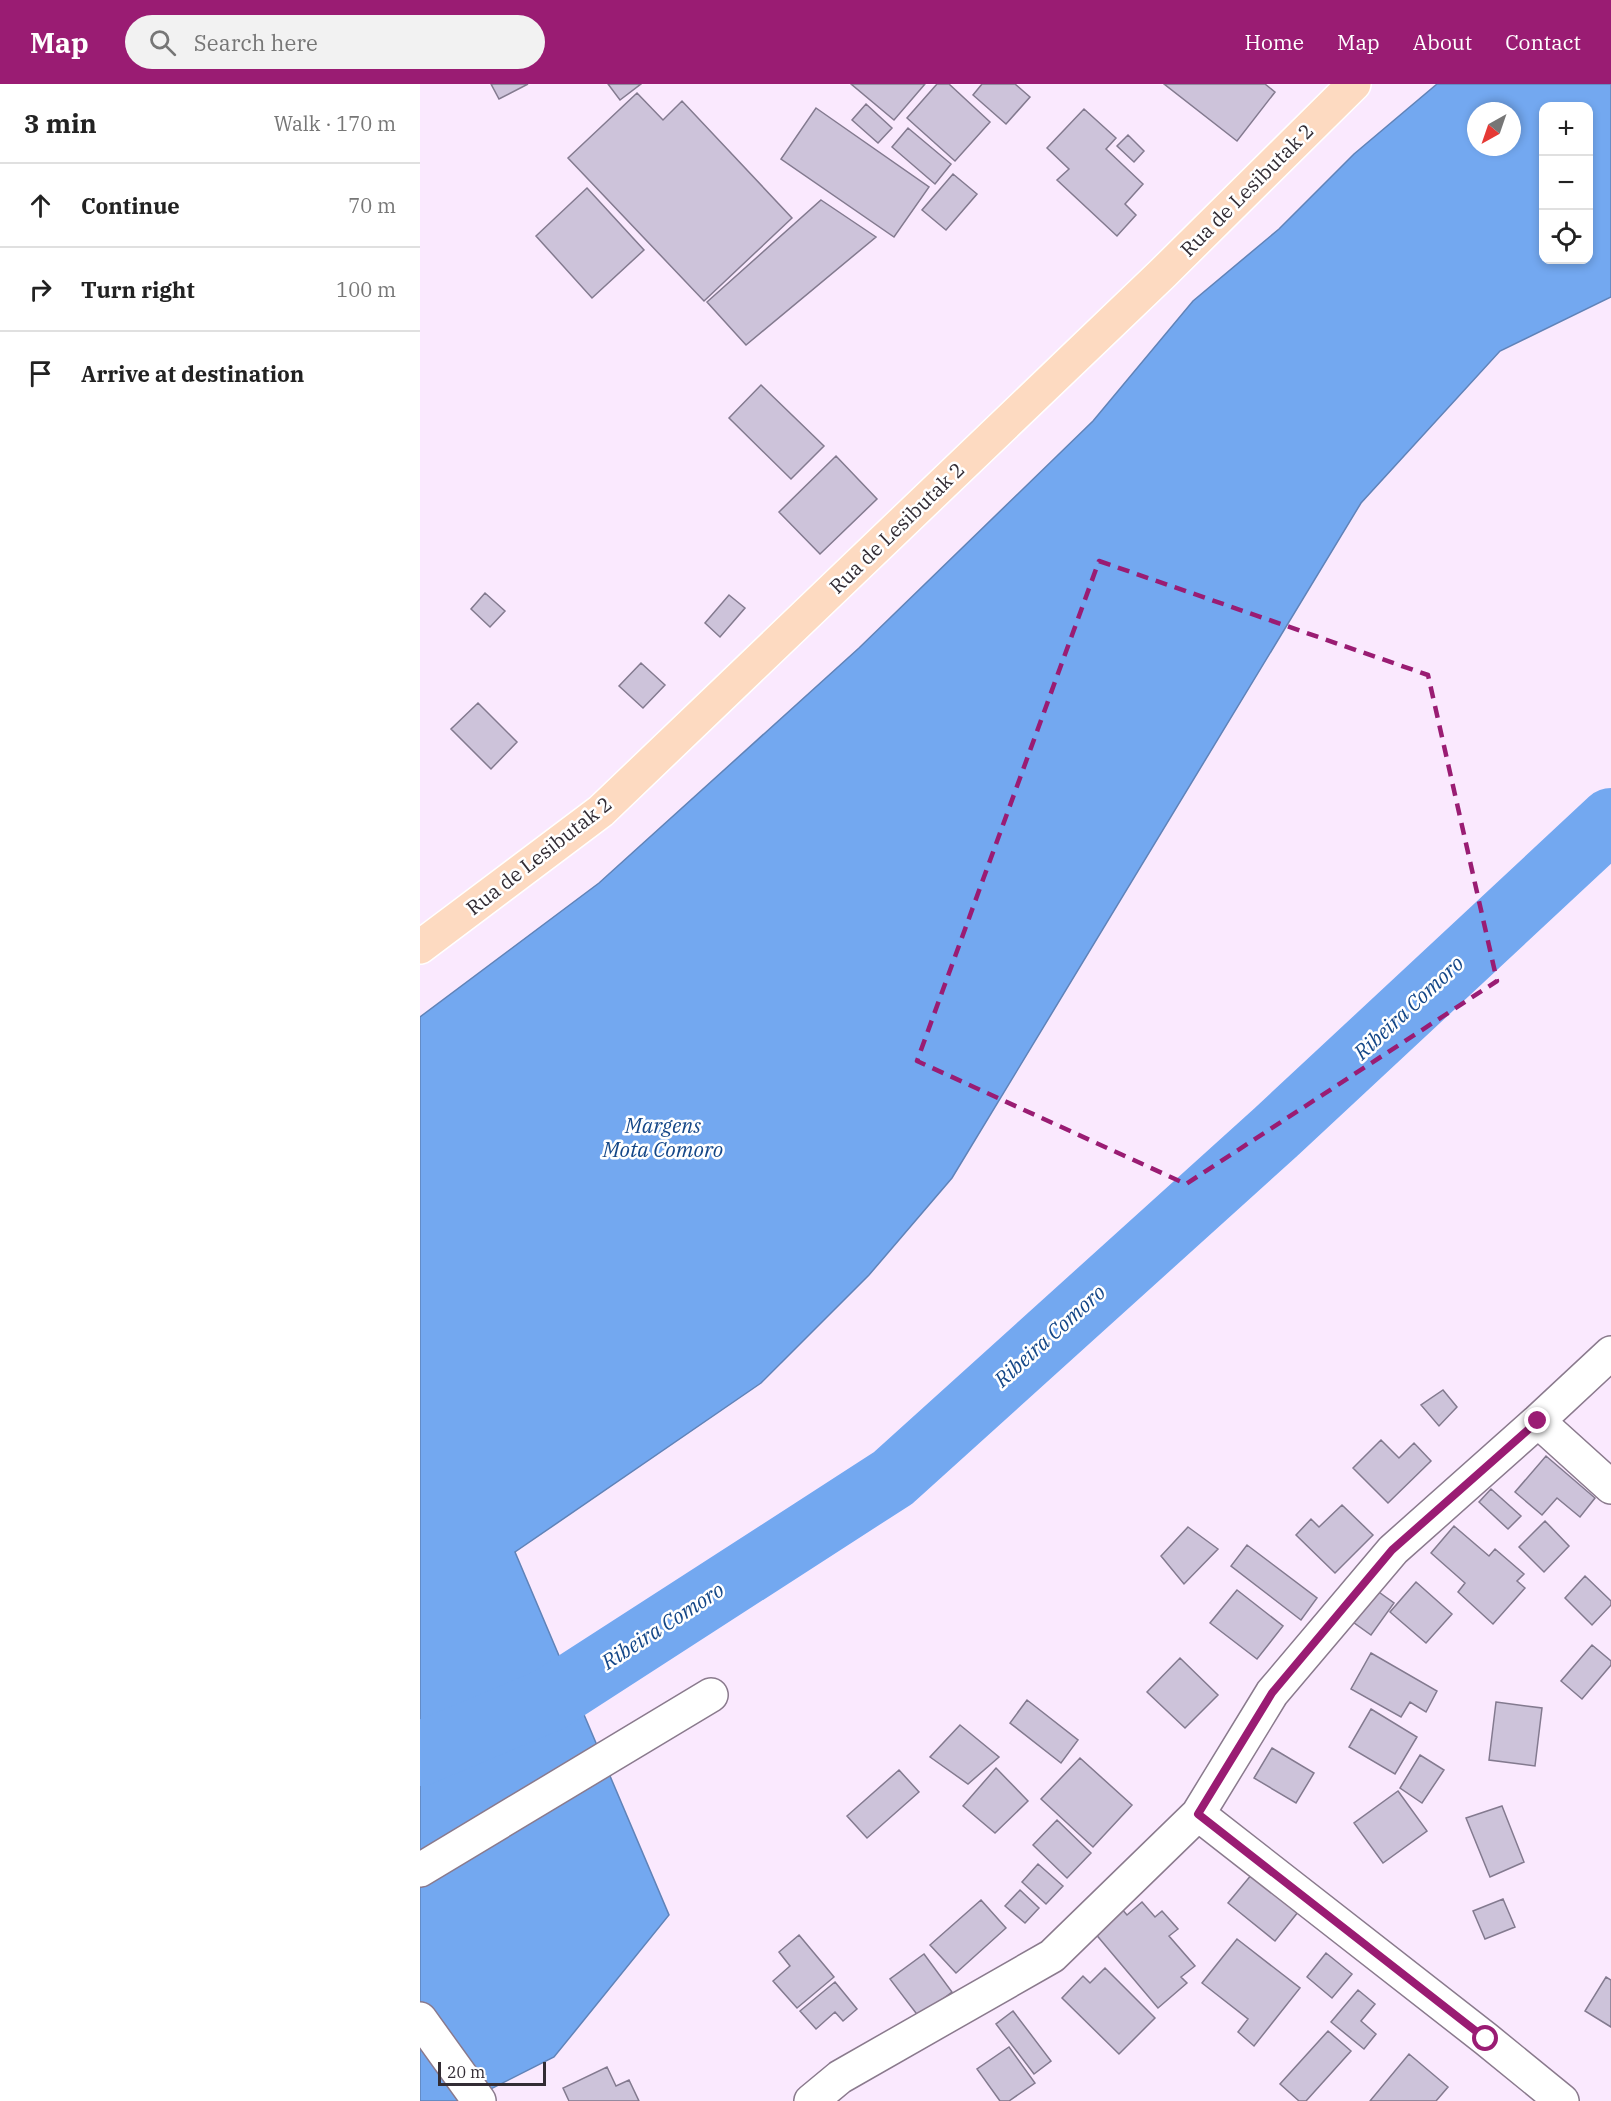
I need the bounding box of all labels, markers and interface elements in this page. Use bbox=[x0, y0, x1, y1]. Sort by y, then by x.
search box bbox=[125, 15, 545, 69]
text: Map bbox=[30, 24, 89, 61]
icon: search bbox=[146, 26, 179, 59]
text: Search here bbox=[194, 28, 318, 57]
text: Home bbox=[1244, 28, 1304, 56]
text: Map bbox=[1337, 28, 1380, 56]
text: About bbox=[1413, 28, 1472, 56]
text: Contact bbox=[1505, 28, 1581, 56]
north arrow bbox=[1467, 102, 1521, 156]
map controls bbox=[1539, 102, 1593, 264]
button: + bbox=[1539, 102, 1593, 156]
text: 3 min bbox=[24, 106, 97, 140]
text: Walk · 170 m bbox=[274, 110, 396, 137]
street label: Rua de Lesibutak 2 bbox=[1174, 117, 1319, 262]
button: − bbox=[1539, 156, 1593, 210]
icon: ahead bbox=[24, 189, 57, 222]
text: Continue bbox=[81, 191, 180, 220]
text: 70 m bbox=[348, 192, 396, 219]
button: locate bbox=[1539, 210, 1593, 264]
icon: right bbox=[24, 273, 57, 306]
text: Turn right bbox=[81, 275, 195, 304]
text: 100 m bbox=[336, 276, 396, 303]
icon: arrive bbox=[24, 357, 57, 390]
text: Arrive at destination bbox=[81, 359, 304, 388]
street label: Rua de Lesibutak 2 bbox=[823, 456, 970, 599]
street label: Rua de Lesibutak 2 bbox=[460, 790, 617, 921]
water label: Ribeira Comoro bbox=[1347, 949, 1469, 1066]
water label: Margens Mota Comoro bbox=[602, 1111, 723, 1163]
water label: Ribeira Comoro bbox=[987, 1278, 1111, 1393]
route end bbox=[1524, 1407, 1550, 1433]
water label: Ribeira Comoro bbox=[595, 1575, 729, 1676]
route start bbox=[1472, 2025, 1498, 2051]
scale bar bbox=[438, 2059, 546, 2086]
text: 20 m bbox=[447, 2062, 485, 2082]

